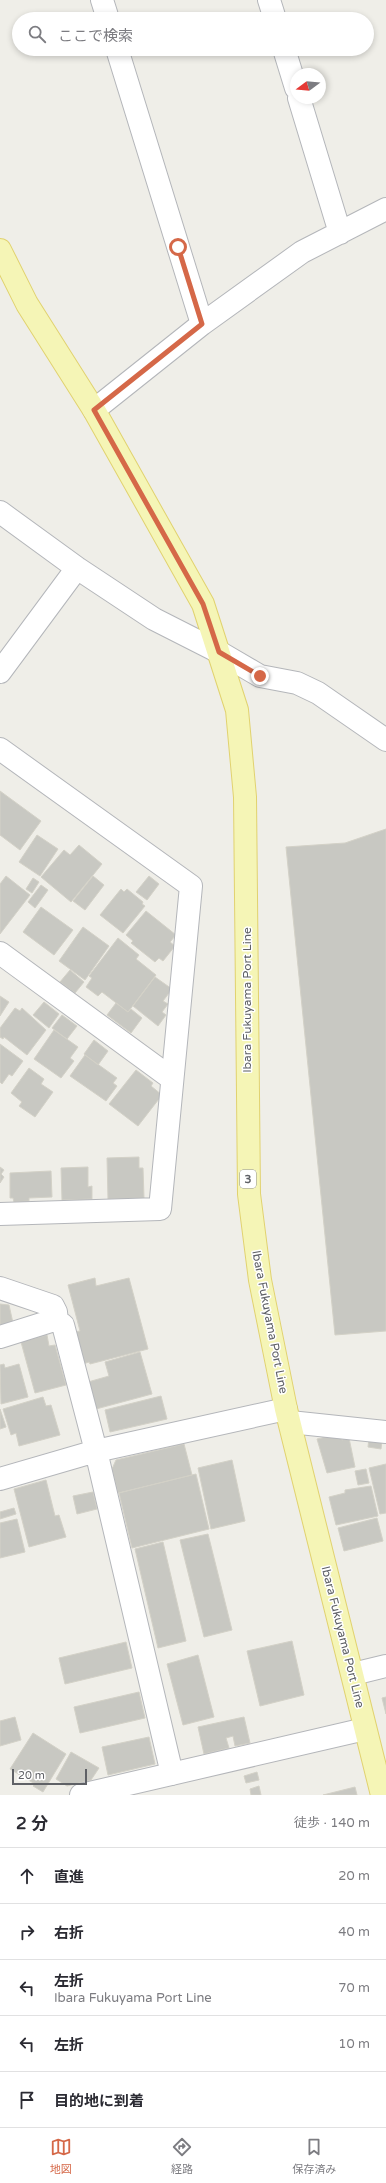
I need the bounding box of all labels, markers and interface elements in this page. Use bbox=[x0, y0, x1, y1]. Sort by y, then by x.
search box bbox=[12, 12, 374, 56]
icon: search bbox=[26, 23, 48, 45]
text: ここで検索 bbox=[58, 27, 133, 45]
north arrow bbox=[290, 68, 326, 104]
route start bbox=[169, 238, 187, 256]
route end bbox=[251, 667, 269, 685]
street label: Ibara Fukuyama Port Line bbox=[240, 927, 254, 1073]
road number: 3 bbox=[240, 1170, 256, 1188]
street label: Ibara Fukuyama Port Line bbox=[249, 1249, 291, 1395]
street label: Ibara Fukuyama Port Line bbox=[319, 1565, 367, 1710]
scale bar bbox=[12, 1767, 87, 1786]
text: 20 m bbox=[18, 1769, 45, 1782]
text: 2 分 bbox=[16, 1813, 48, 1834]
text: 徒歩 · 140 m bbox=[294, 1815, 370, 1831]
icon: ahead bbox=[16, 1865, 38, 1887]
text: 直進 bbox=[54, 1868, 84, 1886]
text: 20 m bbox=[338, 1868, 370, 1884]
icon: right bbox=[16, 1921, 38, 1943]
text: 右折 bbox=[54, 1924, 84, 1942]
text: 40 m bbox=[338, 1924, 370, 1940]
text: 左折 bbox=[54, 1972, 84, 1990]
icon: left bbox=[16, 1977, 38, 1999]
text: 70 m bbox=[338, 1980, 370, 1996]
text: Ibara Fukuyama Port Line bbox=[54, 1990, 212, 2006]
icon: left bbox=[16, 2033, 38, 2055]
text: 左折 bbox=[54, 2036, 84, 2054]
text: 10 m bbox=[338, 2036, 370, 2052]
icon: arrive bbox=[16, 2089, 38, 2111]
text: 目的地に到着 bbox=[54, 2092, 144, 2110]
tab: 地図 bbox=[50, 2136, 72, 2176]
tab: 経路 bbox=[171, 2136, 193, 2176]
tab: 保存済み bbox=[292, 2136, 336, 2176]

